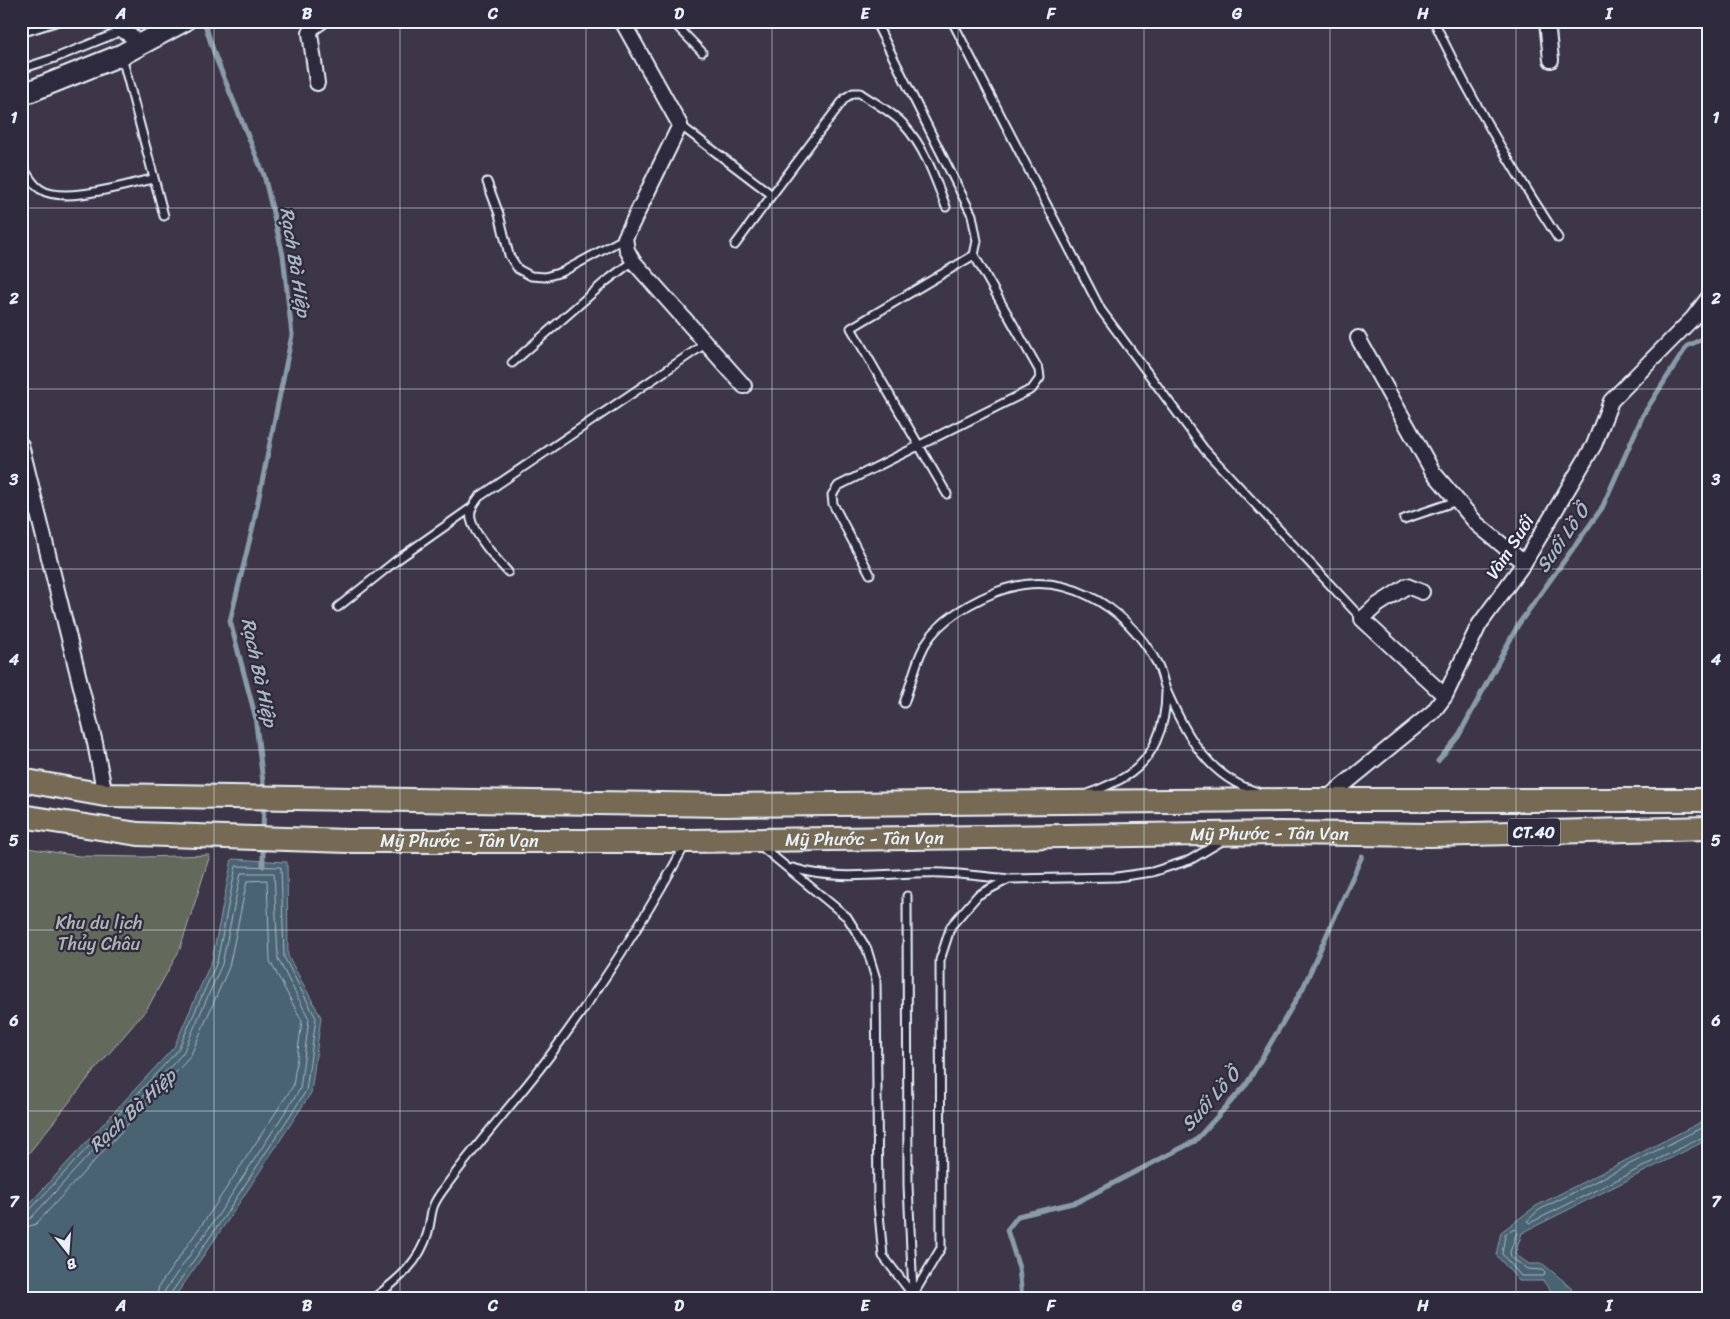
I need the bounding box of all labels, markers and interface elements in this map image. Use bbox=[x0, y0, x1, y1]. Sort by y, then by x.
text: A bbox=[115, 0, 126, 28]
text: B bbox=[302, 0, 313, 28]
text: C bbox=[487, 0, 499, 28]
text: D bbox=[674, 0, 684, 28]
text: E bbox=[861, 0, 871, 28]
text: F bbox=[1046, 0, 1057, 28]
text: G bbox=[1231, 0, 1243, 28]
text: H bbox=[1416, 0, 1429, 28]
text: I bbox=[1605, 0, 1614, 28]
text: 1 bbox=[11, 103, 18, 132]
text: 1 bbox=[1713, 103, 1720, 132]
water label: Rạch Bà Hiệp bbox=[271, 205, 321, 321]
text: 2 bbox=[8, 284, 19, 313]
text: 2 bbox=[1710, 284, 1721, 313]
text: 3 bbox=[9, 465, 19, 494]
text: 3 bbox=[1711, 465, 1721, 494]
water label: Suối Lồ Ồ bbox=[1527, 495, 1600, 580]
street label: Vàm Suối bbox=[1477, 507, 1544, 586]
water label: Rạch Bà Hiệp bbox=[232, 615, 288, 731]
text: 4 bbox=[8, 645, 19, 674]
text: 4 bbox=[1710, 645, 1721, 674]
street label: Mỹ Phước - Tân Vạn bbox=[1190, 817, 1349, 850]
road number: CT.40 bbox=[1508, 819, 1560, 846]
street label: Mỹ Phước - Tân Vạn bbox=[785, 822, 944, 856]
street label: Mỹ Phước - Tân Vạn bbox=[380, 825, 539, 857]
text: 5 bbox=[9, 826, 19, 855]
text: 5 bbox=[1711, 826, 1721, 855]
park label: Khu du lịch Thủy Châu bbox=[55, 907, 143, 960]
text: 6 bbox=[8, 1006, 19, 1035]
text: 6 bbox=[1710, 1006, 1721, 1035]
water label: Suối Lồ Ồ bbox=[1172, 1057, 1250, 1139]
water label: Rạch Bà Hiệp bbox=[81, 1059, 185, 1160]
text: 7 bbox=[9, 1187, 20, 1216]
text: 7 bbox=[1711, 1187, 1722, 1216]
north arrow bbox=[42, 1226, 92, 1276]
text: B bbox=[64, 1251, 80, 1277]
text: A bbox=[115, 1291, 126, 1319]
text: B bbox=[302, 1291, 313, 1319]
text: C bbox=[487, 1291, 499, 1319]
text: D bbox=[674, 1291, 684, 1319]
text: E bbox=[861, 1291, 871, 1319]
text: F bbox=[1046, 1291, 1057, 1319]
text: G bbox=[1231, 1291, 1243, 1319]
text: H bbox=[1416, 1291, 1429, 1319]
text: I bbox=[1605, 1291, 1614, 1319]

